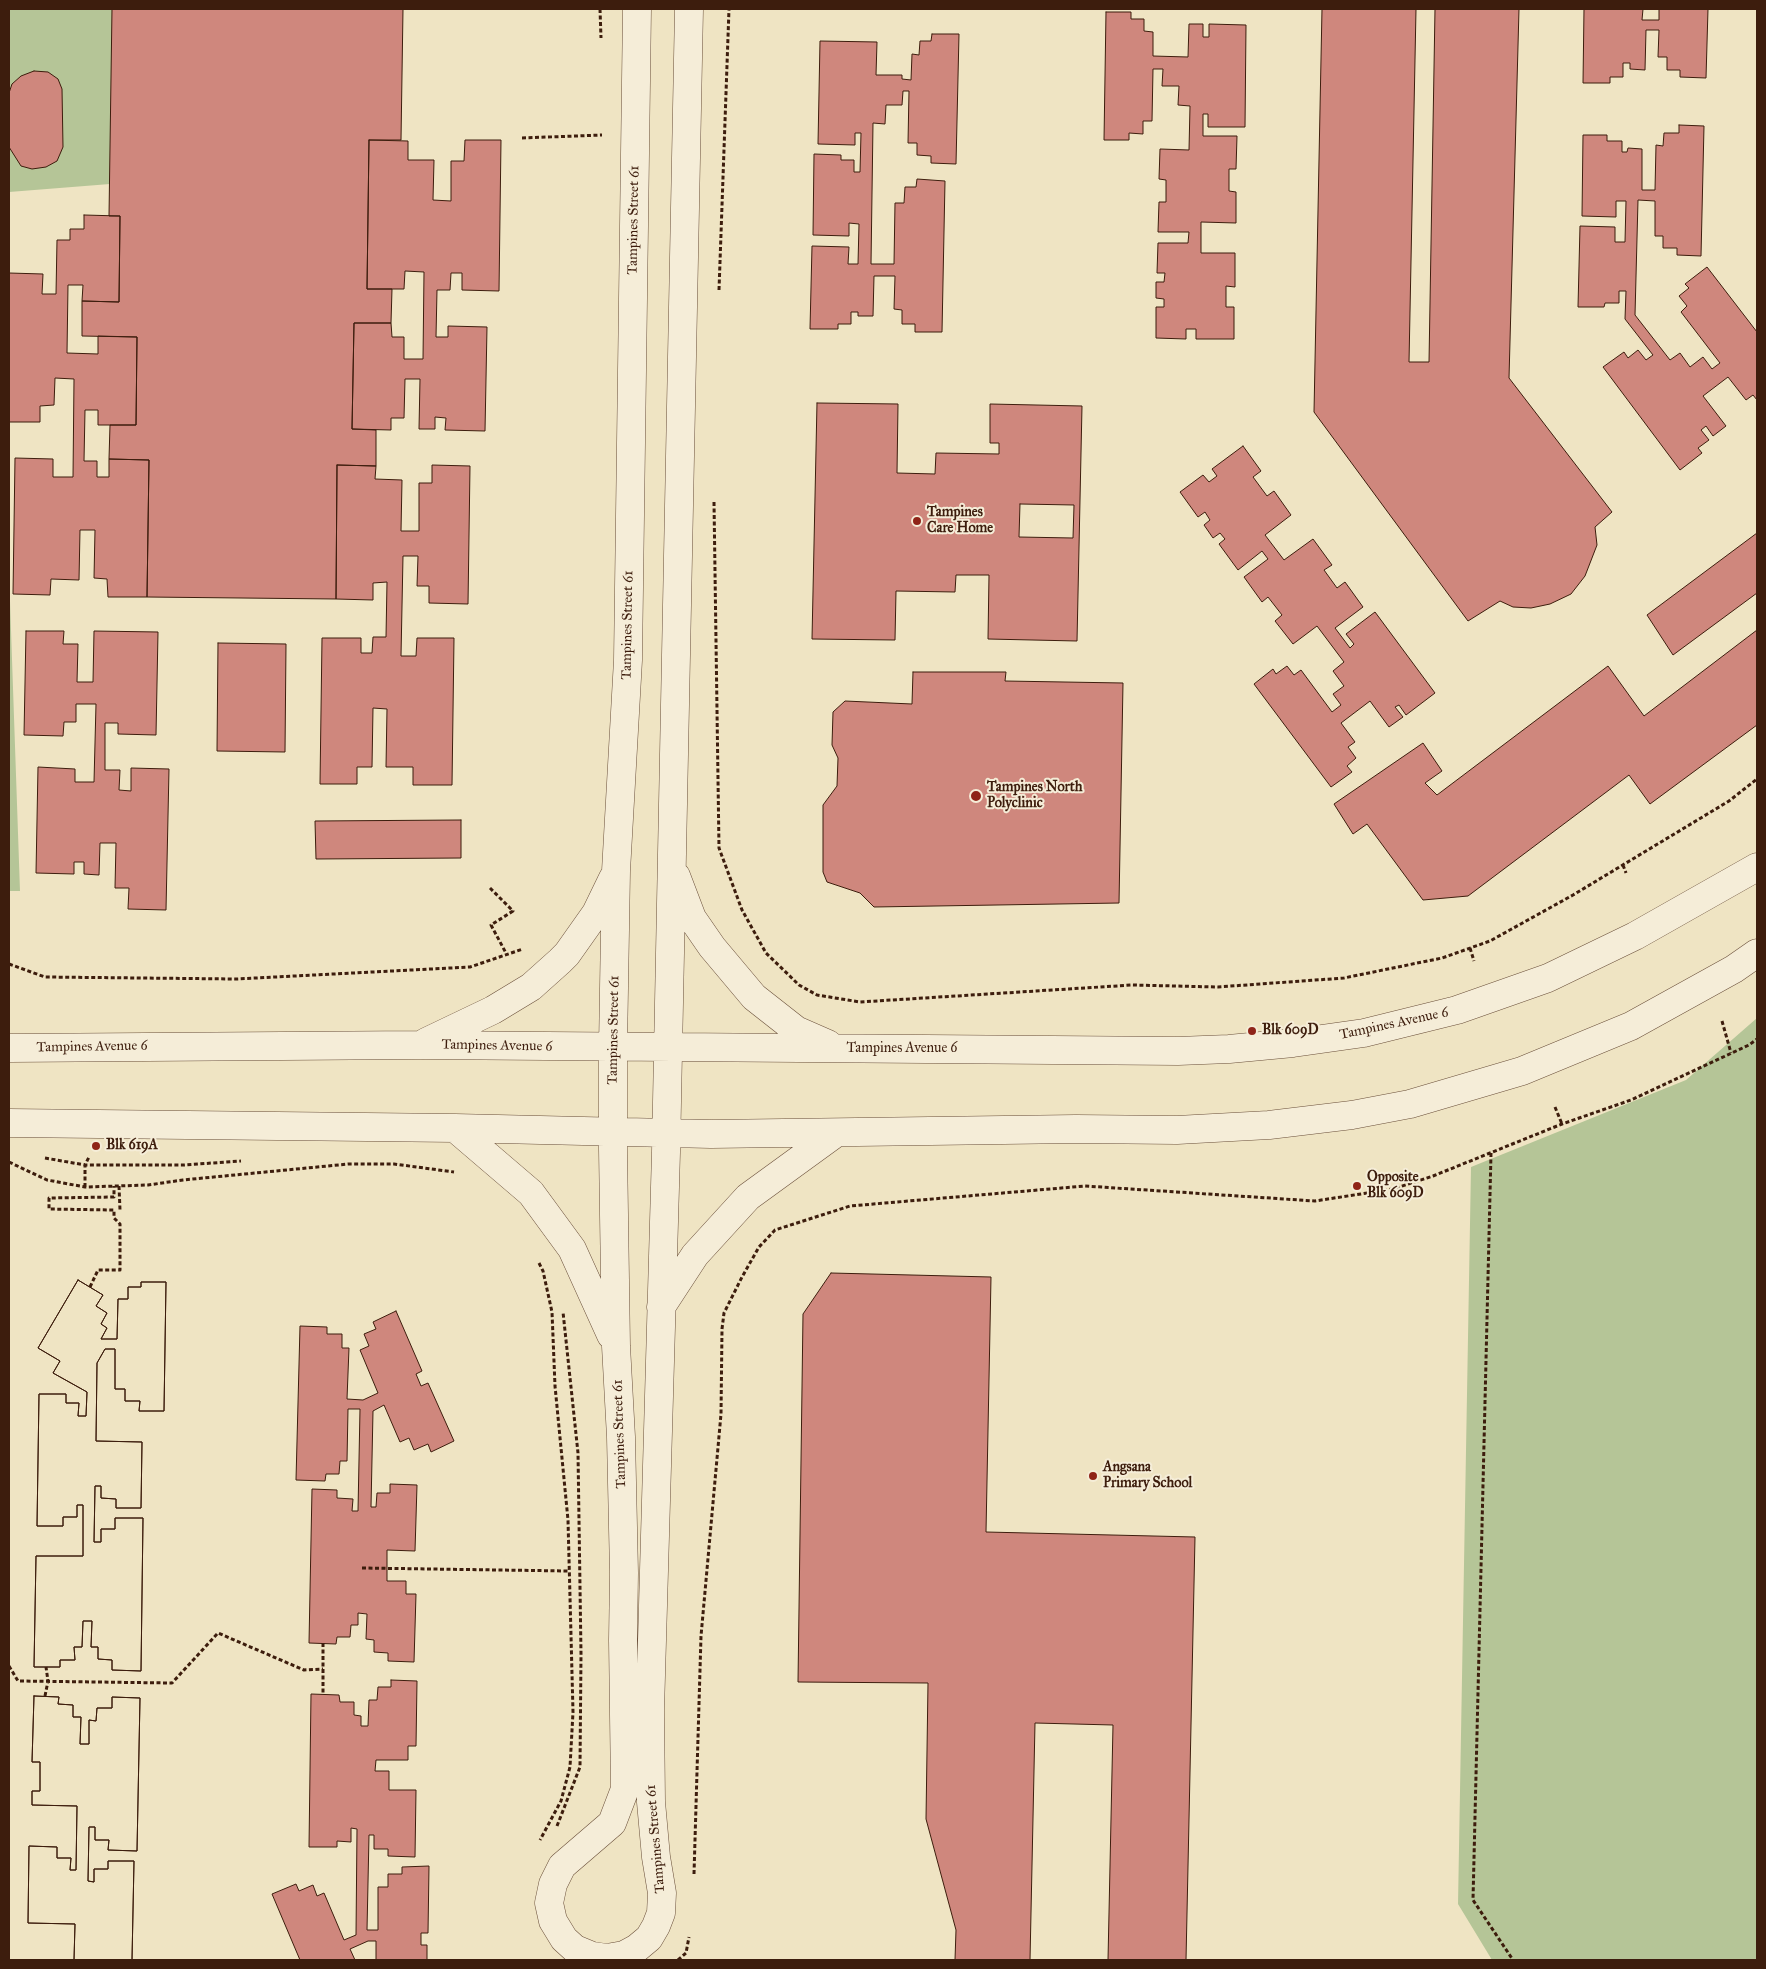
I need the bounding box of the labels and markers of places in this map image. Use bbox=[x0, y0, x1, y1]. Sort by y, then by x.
place label: Tampines Care Home bbox=[927, 505, 993, 538]
marker: Tampines Care Home bbox=[911, 515, 923, 527]
place label: Tampines North Polyclinic bbox=[987, 780, 1083, 812]
marker: Tampines North Polyclinic bbox=[969, 789, 983, 803]
place label: Blk 609D bbox=[1262, 1023, 1318, 1039]
marker: Blk 609D bbox=[1246, 1025, 1258, 1037]
place label: Blk 619A bbox=[106, 1138, 158, 1154]
marker: Blk 619A bbox=[90, 1140, 102, 1152]
place label: Opposite Blk 609D bbox=[1367, 1170, 1423, 1202]
marker: Opposite Blk 609D bbox=[1351, 1180, 1363, 1192]
place label: Angsana Primary School bbox=[1103, 1460, 1192, 1492]
marker: Angsana Primary School bbox=[1087, 1470, 1099, 1482]

